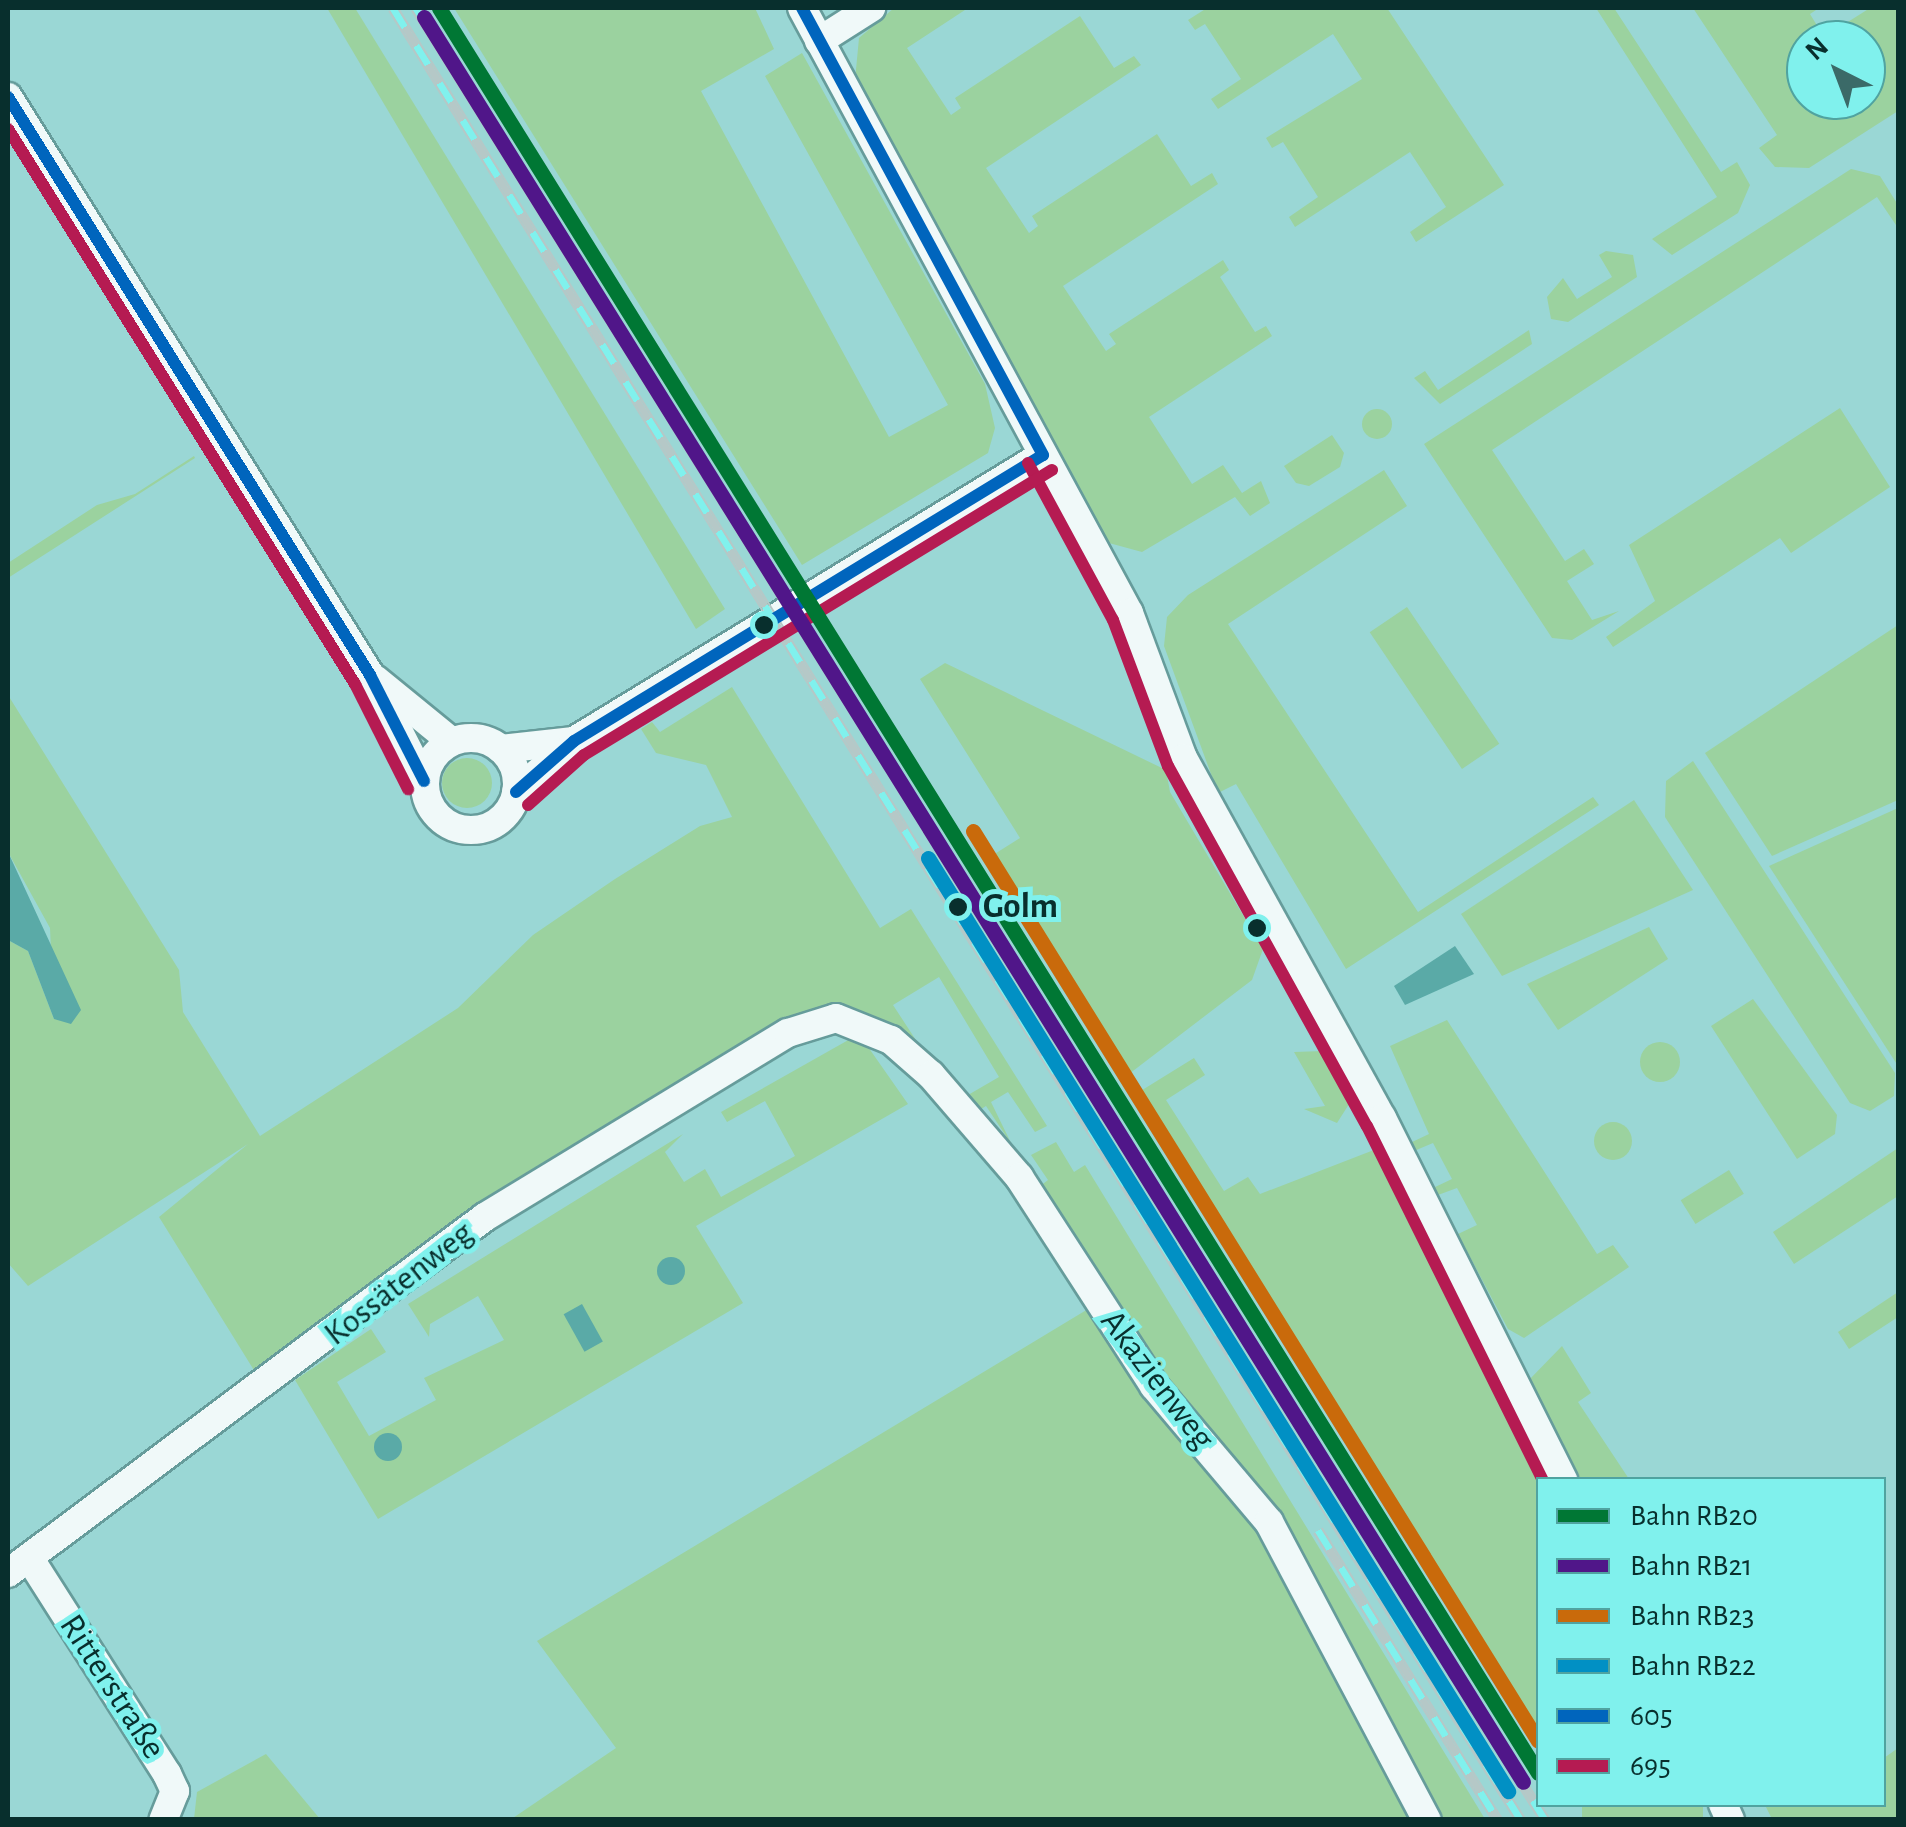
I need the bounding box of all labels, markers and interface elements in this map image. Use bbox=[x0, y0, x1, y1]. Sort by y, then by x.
north arrow bbox=[1786, 20, 1886, 120]
text: N bbox=[1801, 32, 1834, 66]
unlabelled marker bbox=[754, 615, 774, 635]
place label: Golm bbox=[983, 886, 1058, 928]
marker: Golm bbox=[942, 891, 974, 923]
unlabelled marker bbox=[1247, 918, 1267, 938]
street label: Kossätenweg bbox=[316, 1213, 482, 1355]
street label: Akazienweg bbox=[1091, 1302, 1223, 1458]
legend bbox=[1536, 1477, 1886, 1807]
text: Bahn RB20 bbox=[1630, 1501, 1758, 1531]
text: Bahn RB21 bbox=[1630, 1551, 1752, 1581]
text: Bahn RB23 bbox=[1630, 1601, 1754, 1631]
street label: Ritterstraße bbox=[50, 1607, 174, 1767]
text: Bahn RB22 bbox=[1630, 1651, 1756, 1681]
text: 605 bbox=[1630, 1701, 1672, 1731]
text: 695 bbox=[1630, 1751, 1671, 1781]

